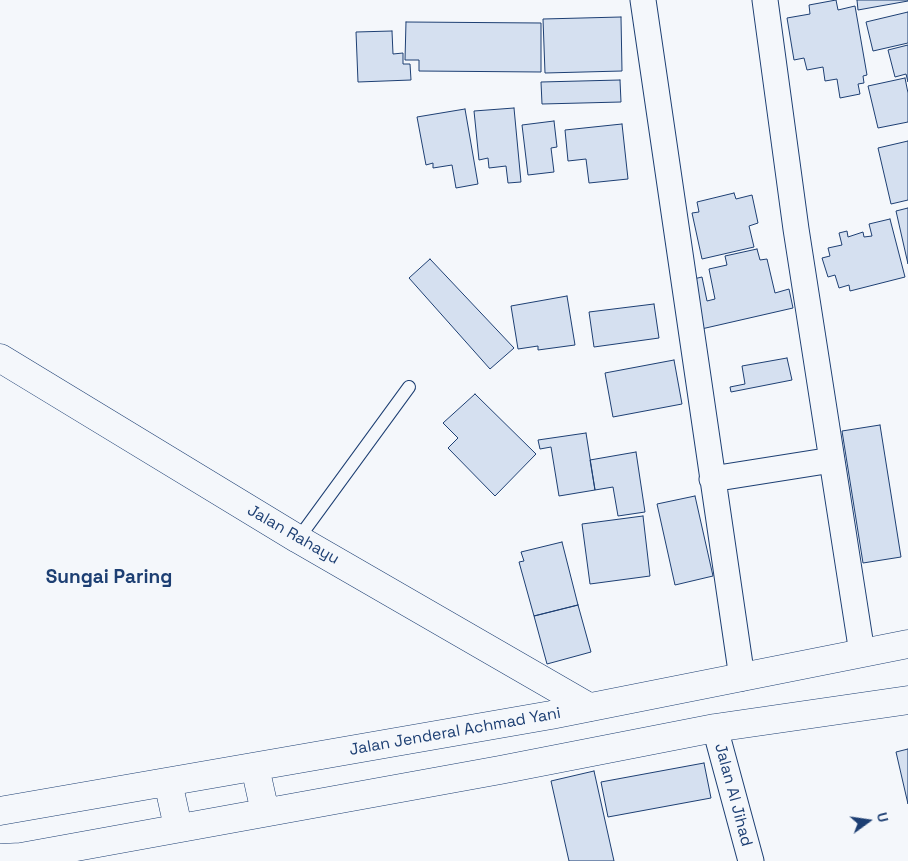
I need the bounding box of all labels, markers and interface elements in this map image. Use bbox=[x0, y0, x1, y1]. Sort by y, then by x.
street label: Jalan Rahayu bbox=[244, 501, 342, 569]
district label: Sungai Paring bbox=[46, 567, 172, 589]
street label: Jalan Jenderal Achmad Yani bbox=[348, 704, 562, 760]
street label: Jalan Al Jihad bbox=[710, 741, 756, 849]
north arrow bbox=[843, 796, 893, 846]
text: U bbox=[873, 811, 892, 824]

